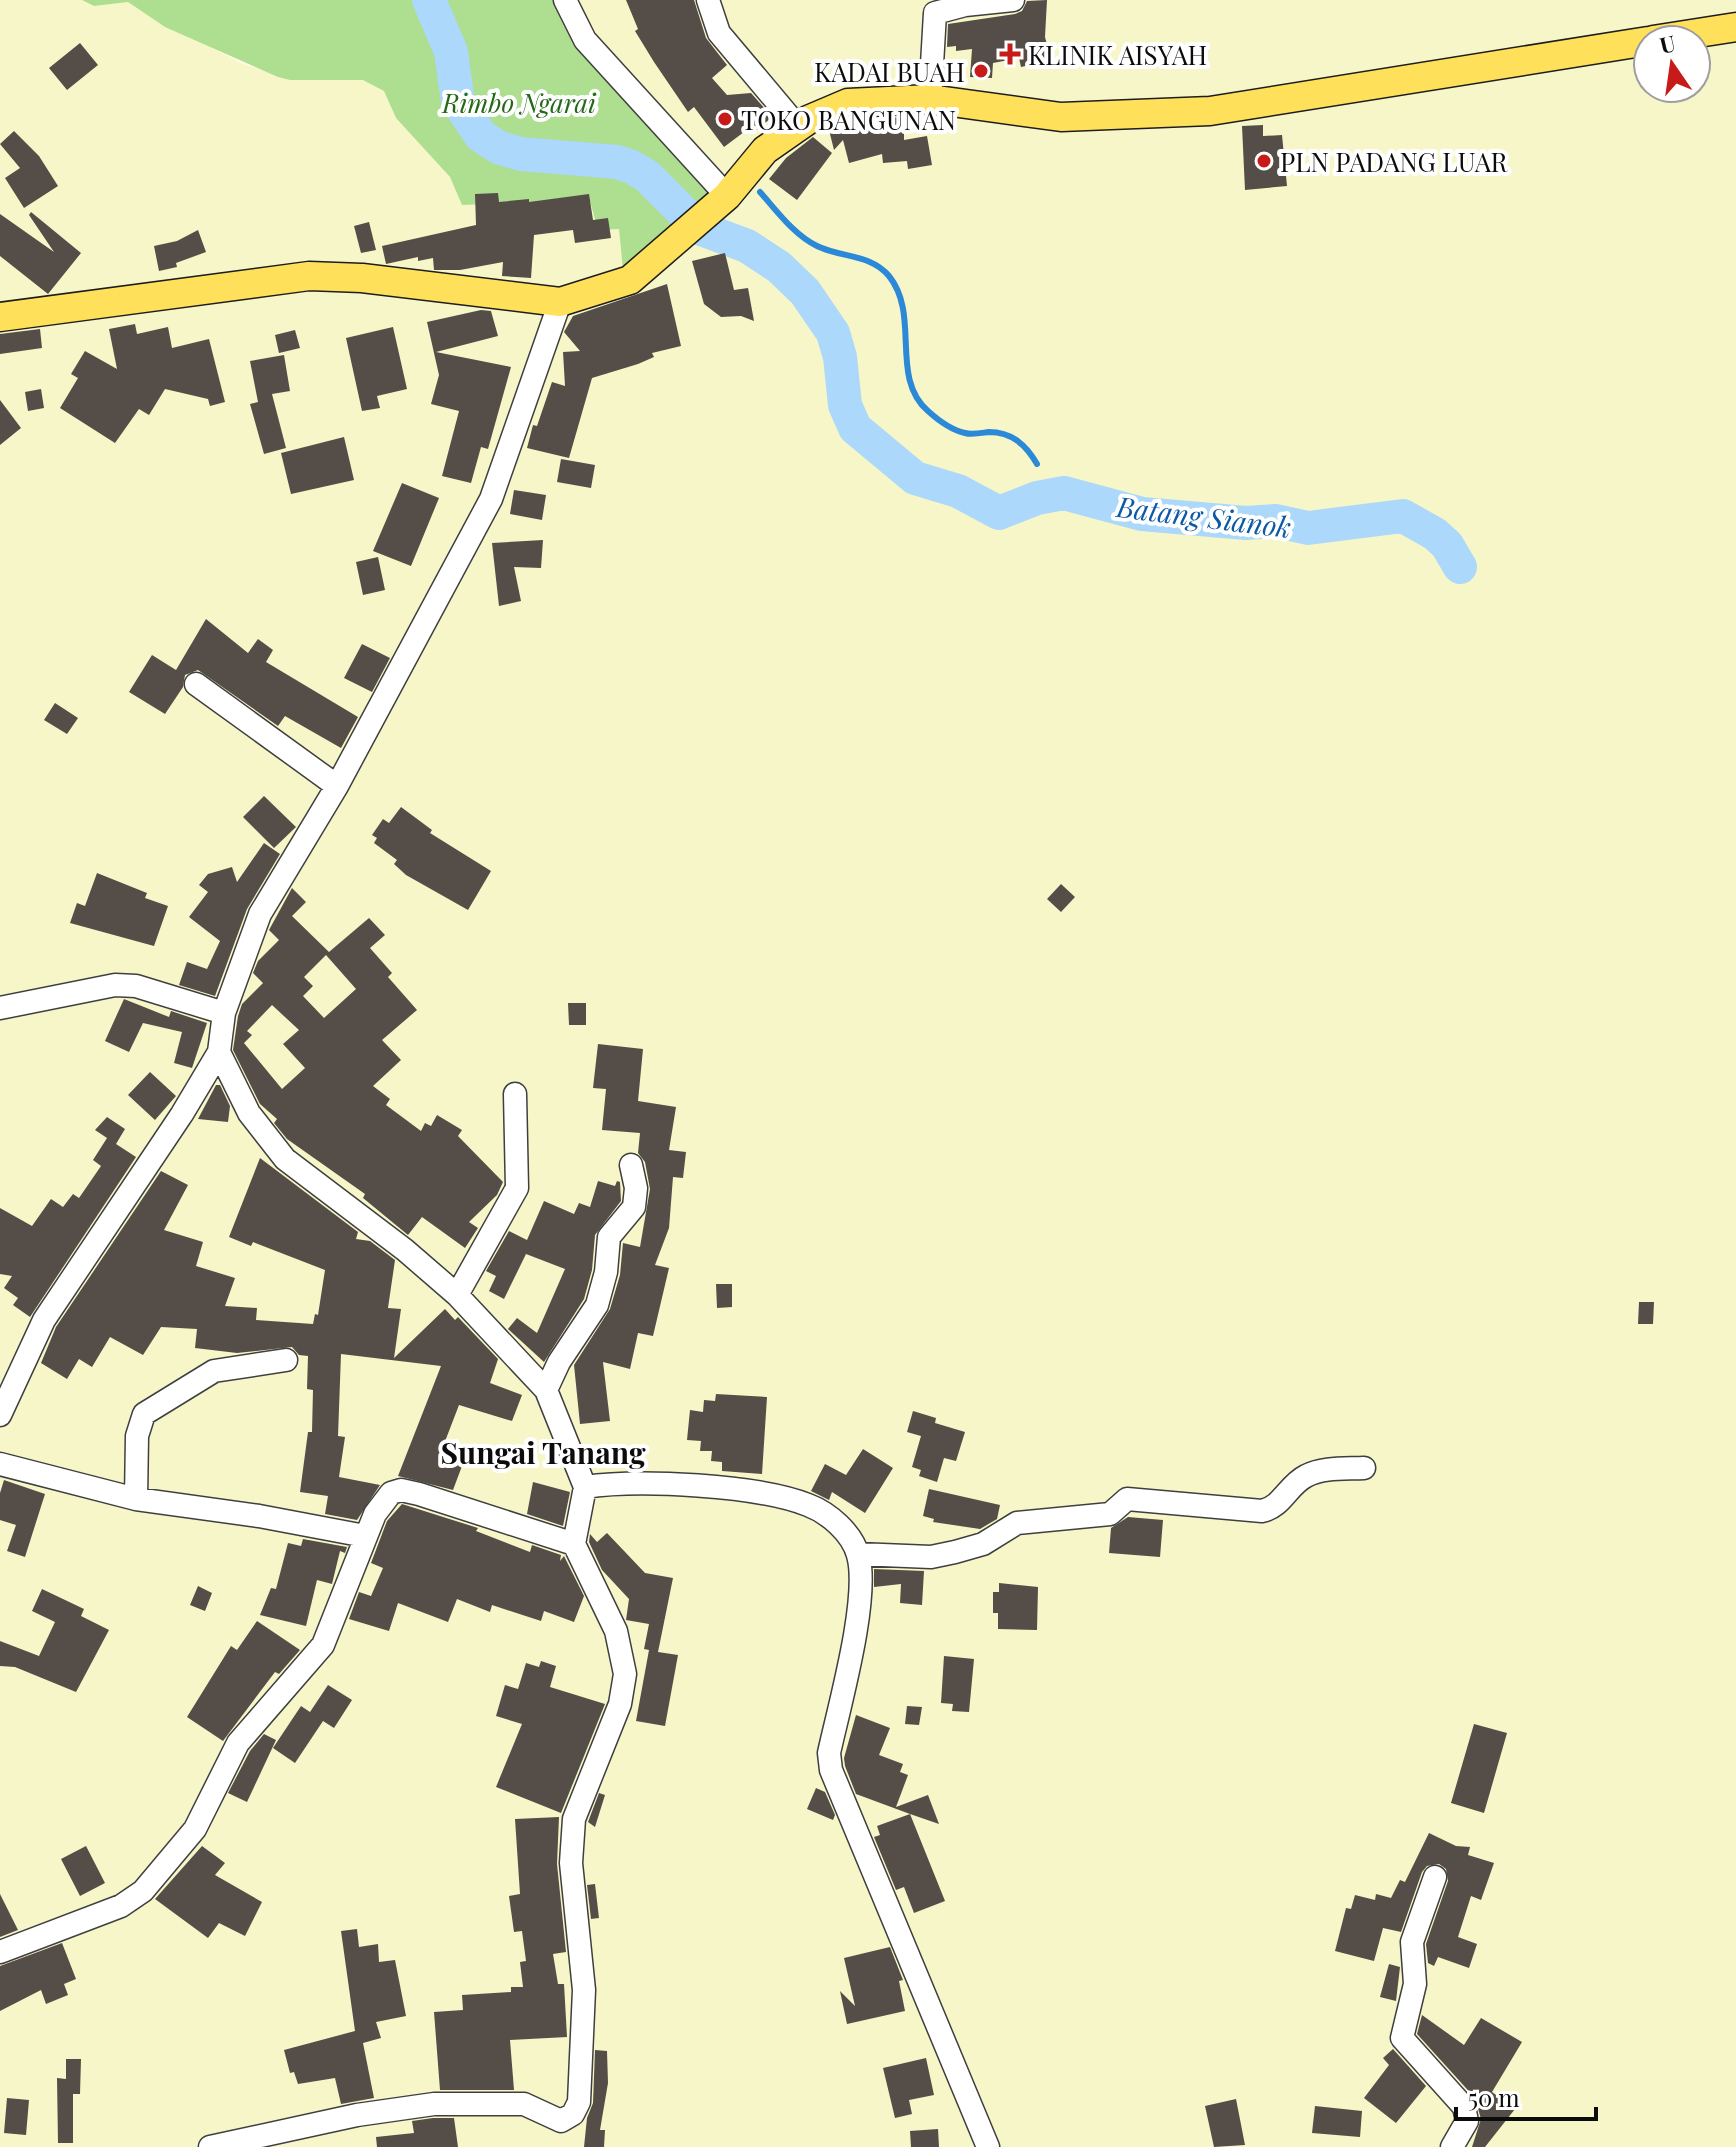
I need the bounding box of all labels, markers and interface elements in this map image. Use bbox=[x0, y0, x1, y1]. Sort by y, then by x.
north arrow bbox=[1632, 24, 1712, 104]
text: U bbox=[1657, 27, 1678, 60]
place label: KLINIK AISYAH bbox=[1028, 37, 1207, 72]
marker: KLINIK AISYAH bbox=[999, 43, 1021, 65]
place label: KADAI BUAH bbox=[814, 54, 965, 89]
marker: KADAI BUAH bbox=[972, 62, 990, 80]
park label: Rimbo Ngarai bbox=[441, 85, 597, 120]
place label: TOKO BANGUNAN bbox=[741, 102, 956, 137]
marker: TOKO BANGUNAN bbox=[716, 110, 734, 128]
place label: PLN PADANG LUAR bbox=[1280, 144, 1509, 179]
marker: PLN PADANG LUAR bbox=[1255, 152, 1273, 170]
water label: Batang Sianok bbox=[1114, 487, 1293, 545]
district label: Sungai Tanang bbox=[440, 1432, 646, 1472]
scale bar bbox=[1456, 2071, 1596, 2121]
text: 50 m bbox=[1468, 2081, 1520, 2113]

